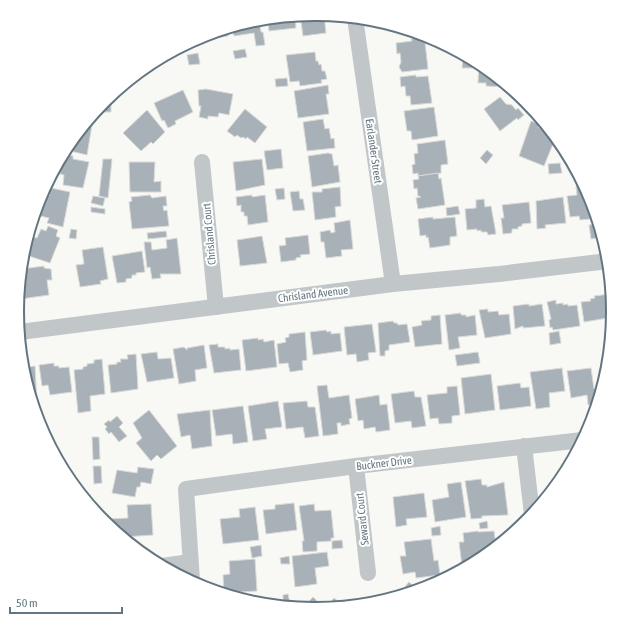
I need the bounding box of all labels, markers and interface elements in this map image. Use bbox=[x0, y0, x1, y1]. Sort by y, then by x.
street label: Earlander Street bbox=[363, 118, 385, 184]
street label: Chrisland Court bbox=[200, 203, 218, 265]
street label: Chrisland Avenue bbox=[277, 284, 349, 304]
street label: Buckner Drive bbox=[356, 454, 412, 472]
street label: Seward Court bbox=[353, 492, 371, 546]
scale bar bbox=[10, 589, 122, 615]
text: 50 m bbox=[16, 596, 38, 610]

